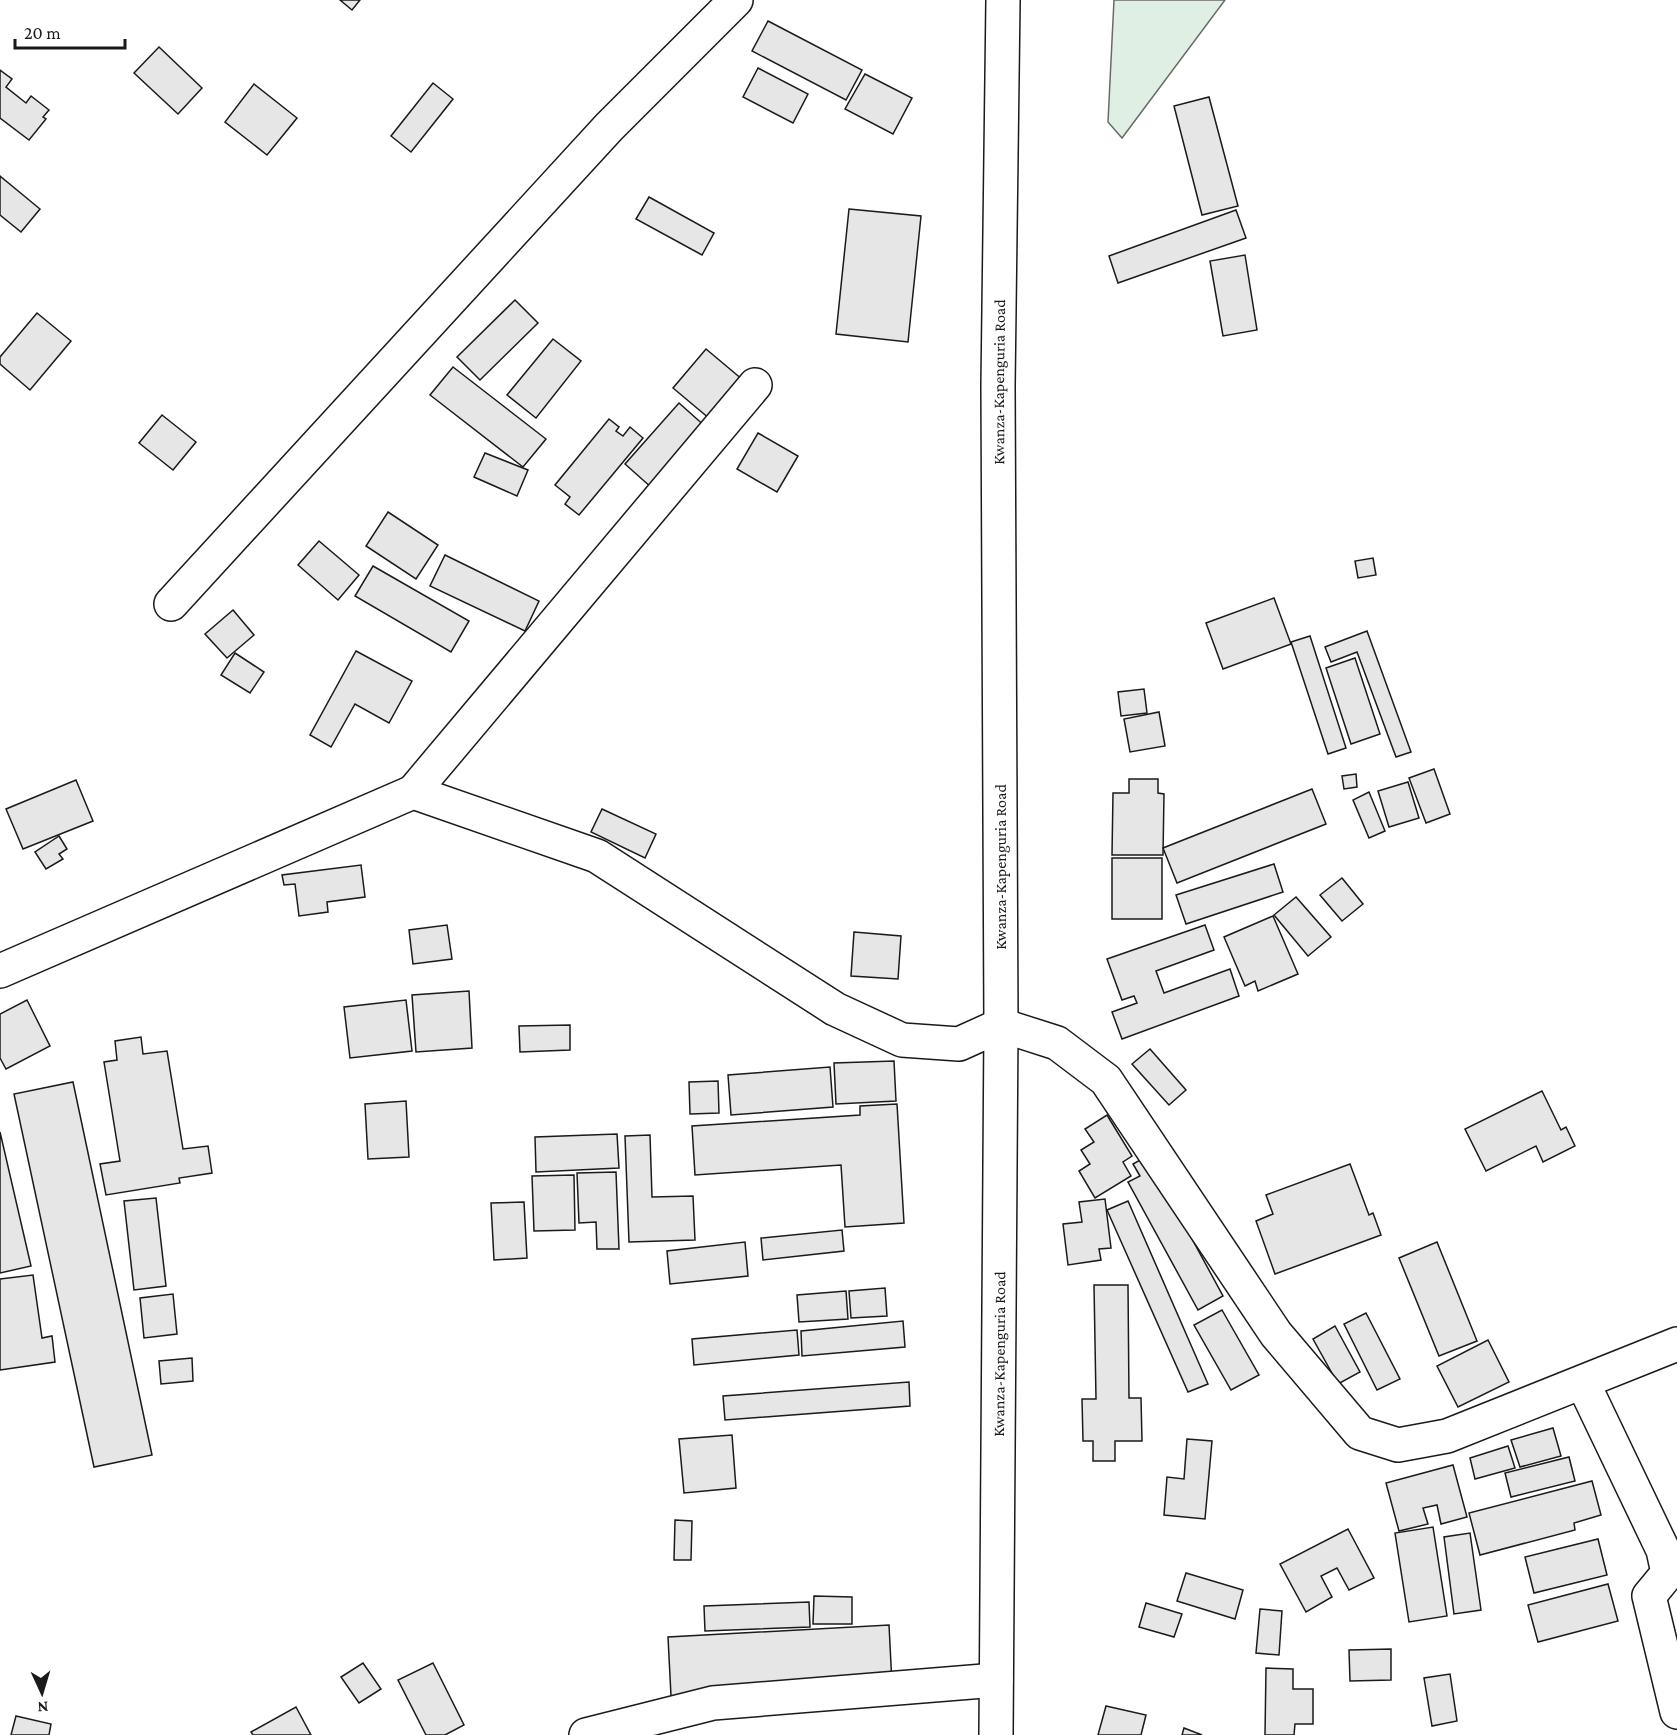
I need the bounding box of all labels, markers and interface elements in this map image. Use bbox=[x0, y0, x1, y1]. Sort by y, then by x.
scale bar bbox=[15, 12, 124, 50]
text: 20 m bbox=[24, 23, 61, 43]
street label: Kwanza-Kapenguria Road bbox=[990, 299, 1008, 465]
street label: Kwanza-Kapenguria Road bbox=[992, 784, 1010, 950]
street label: Kwanza-Kapenguria Road bbox=[990, 1271, 1009, 1437]
north arrow bbox=[12, 1663, 72, 1723]
text: N bbox=[37, 1699, 49, 1716]

